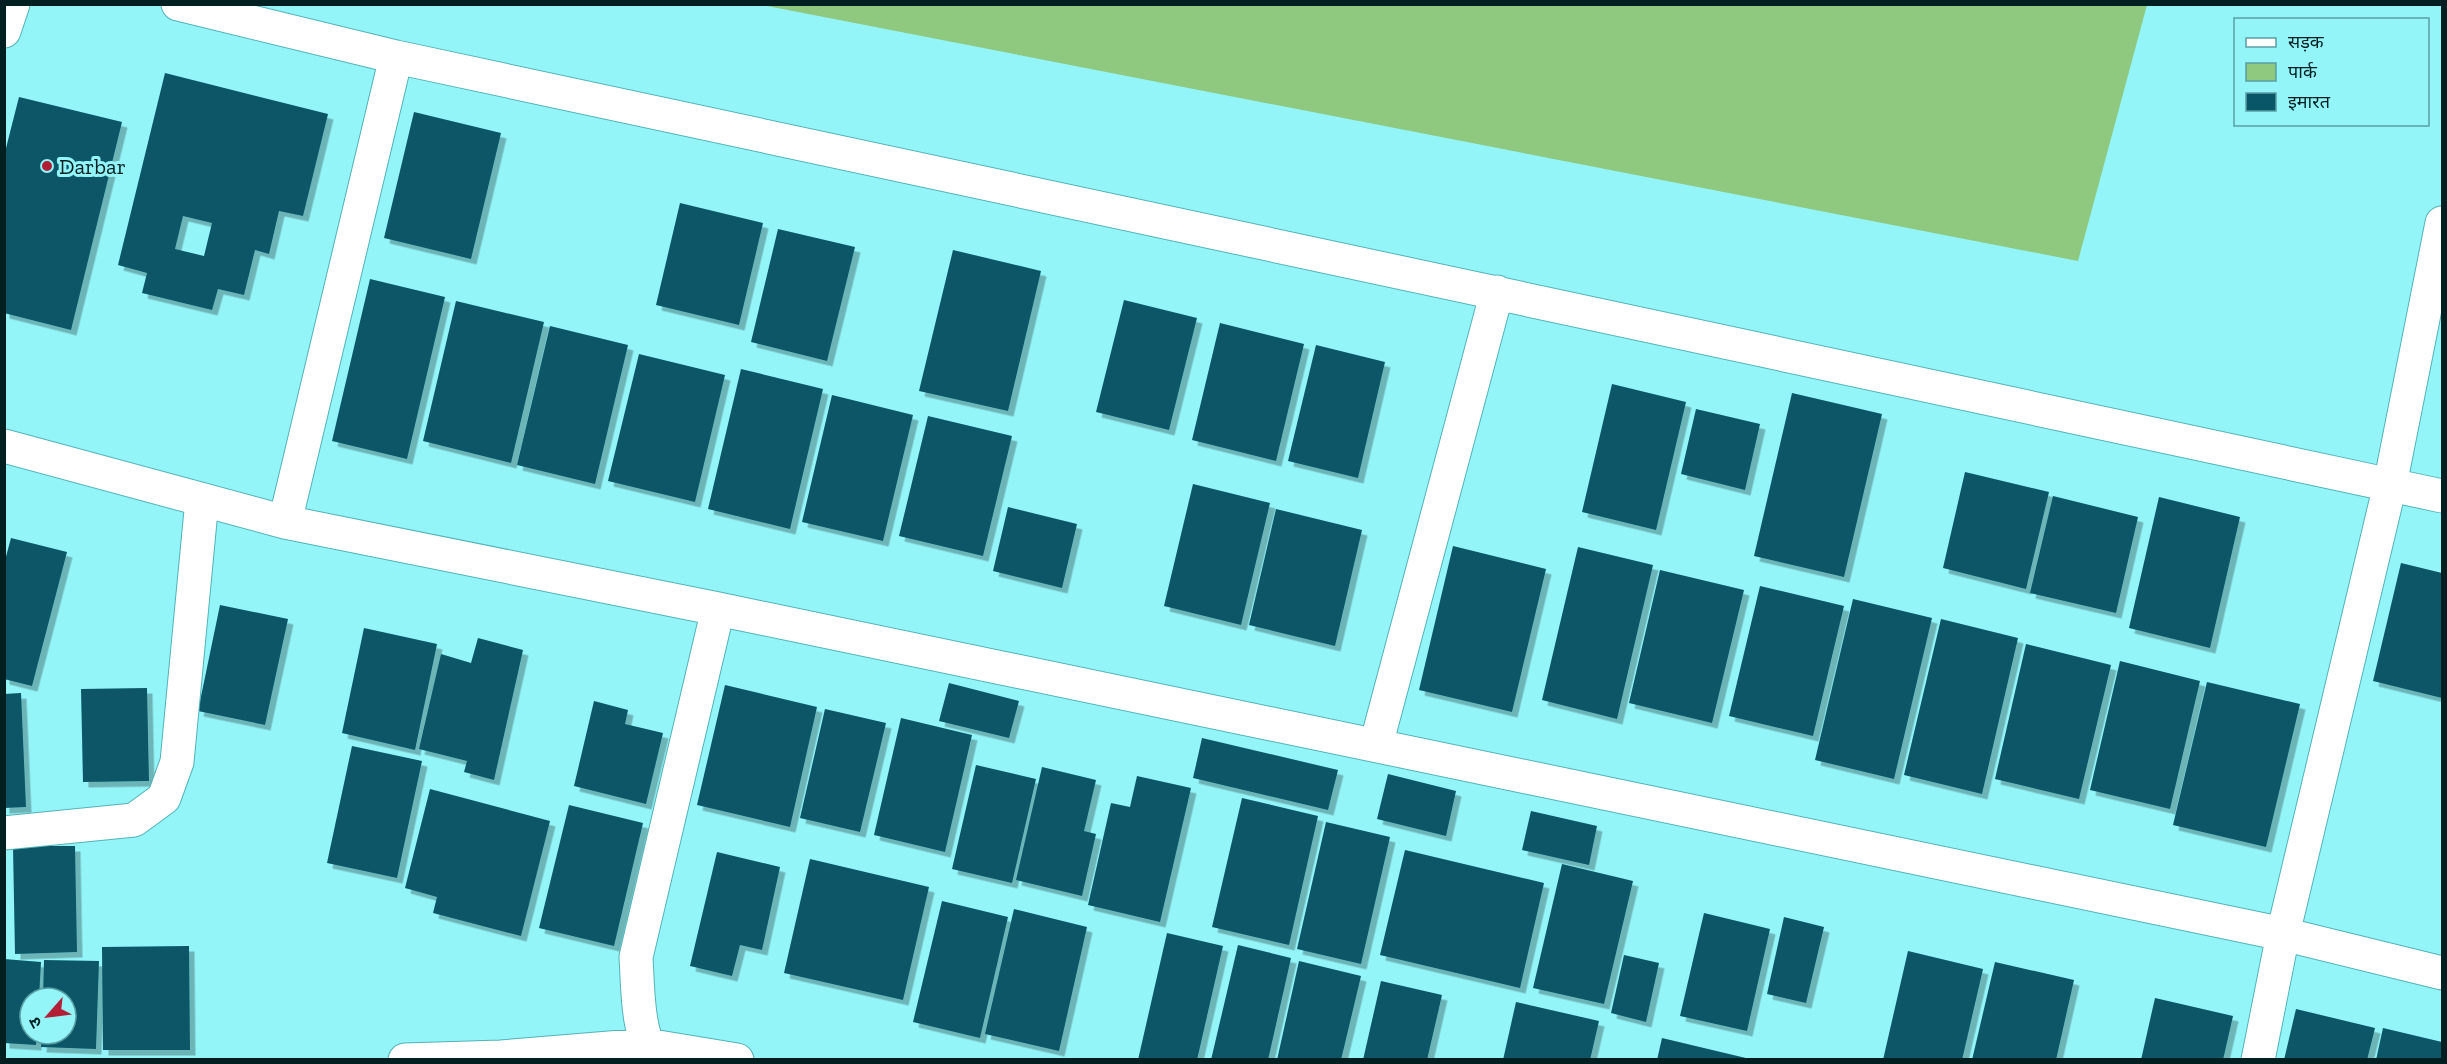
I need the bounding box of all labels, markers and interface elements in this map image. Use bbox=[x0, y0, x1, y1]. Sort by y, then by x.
legend bbox=[2234, 18, 2429, 126]
text: सड़क bbox=[2288, 31, 2325, 53]
text: पार्क bbox=[2288, 61, 2318, 83]
text: इमारत bbox=[2288, 91, 2331, 113]
place label: Darbar bbox=[59, 153, 126, 180]
marker: Darbar bbox=[40, 159, 54, 173]
north arrow bbox=[18, 986, 78, 1046]
text: उ bbox=[24, 1014, 46, 1031]

